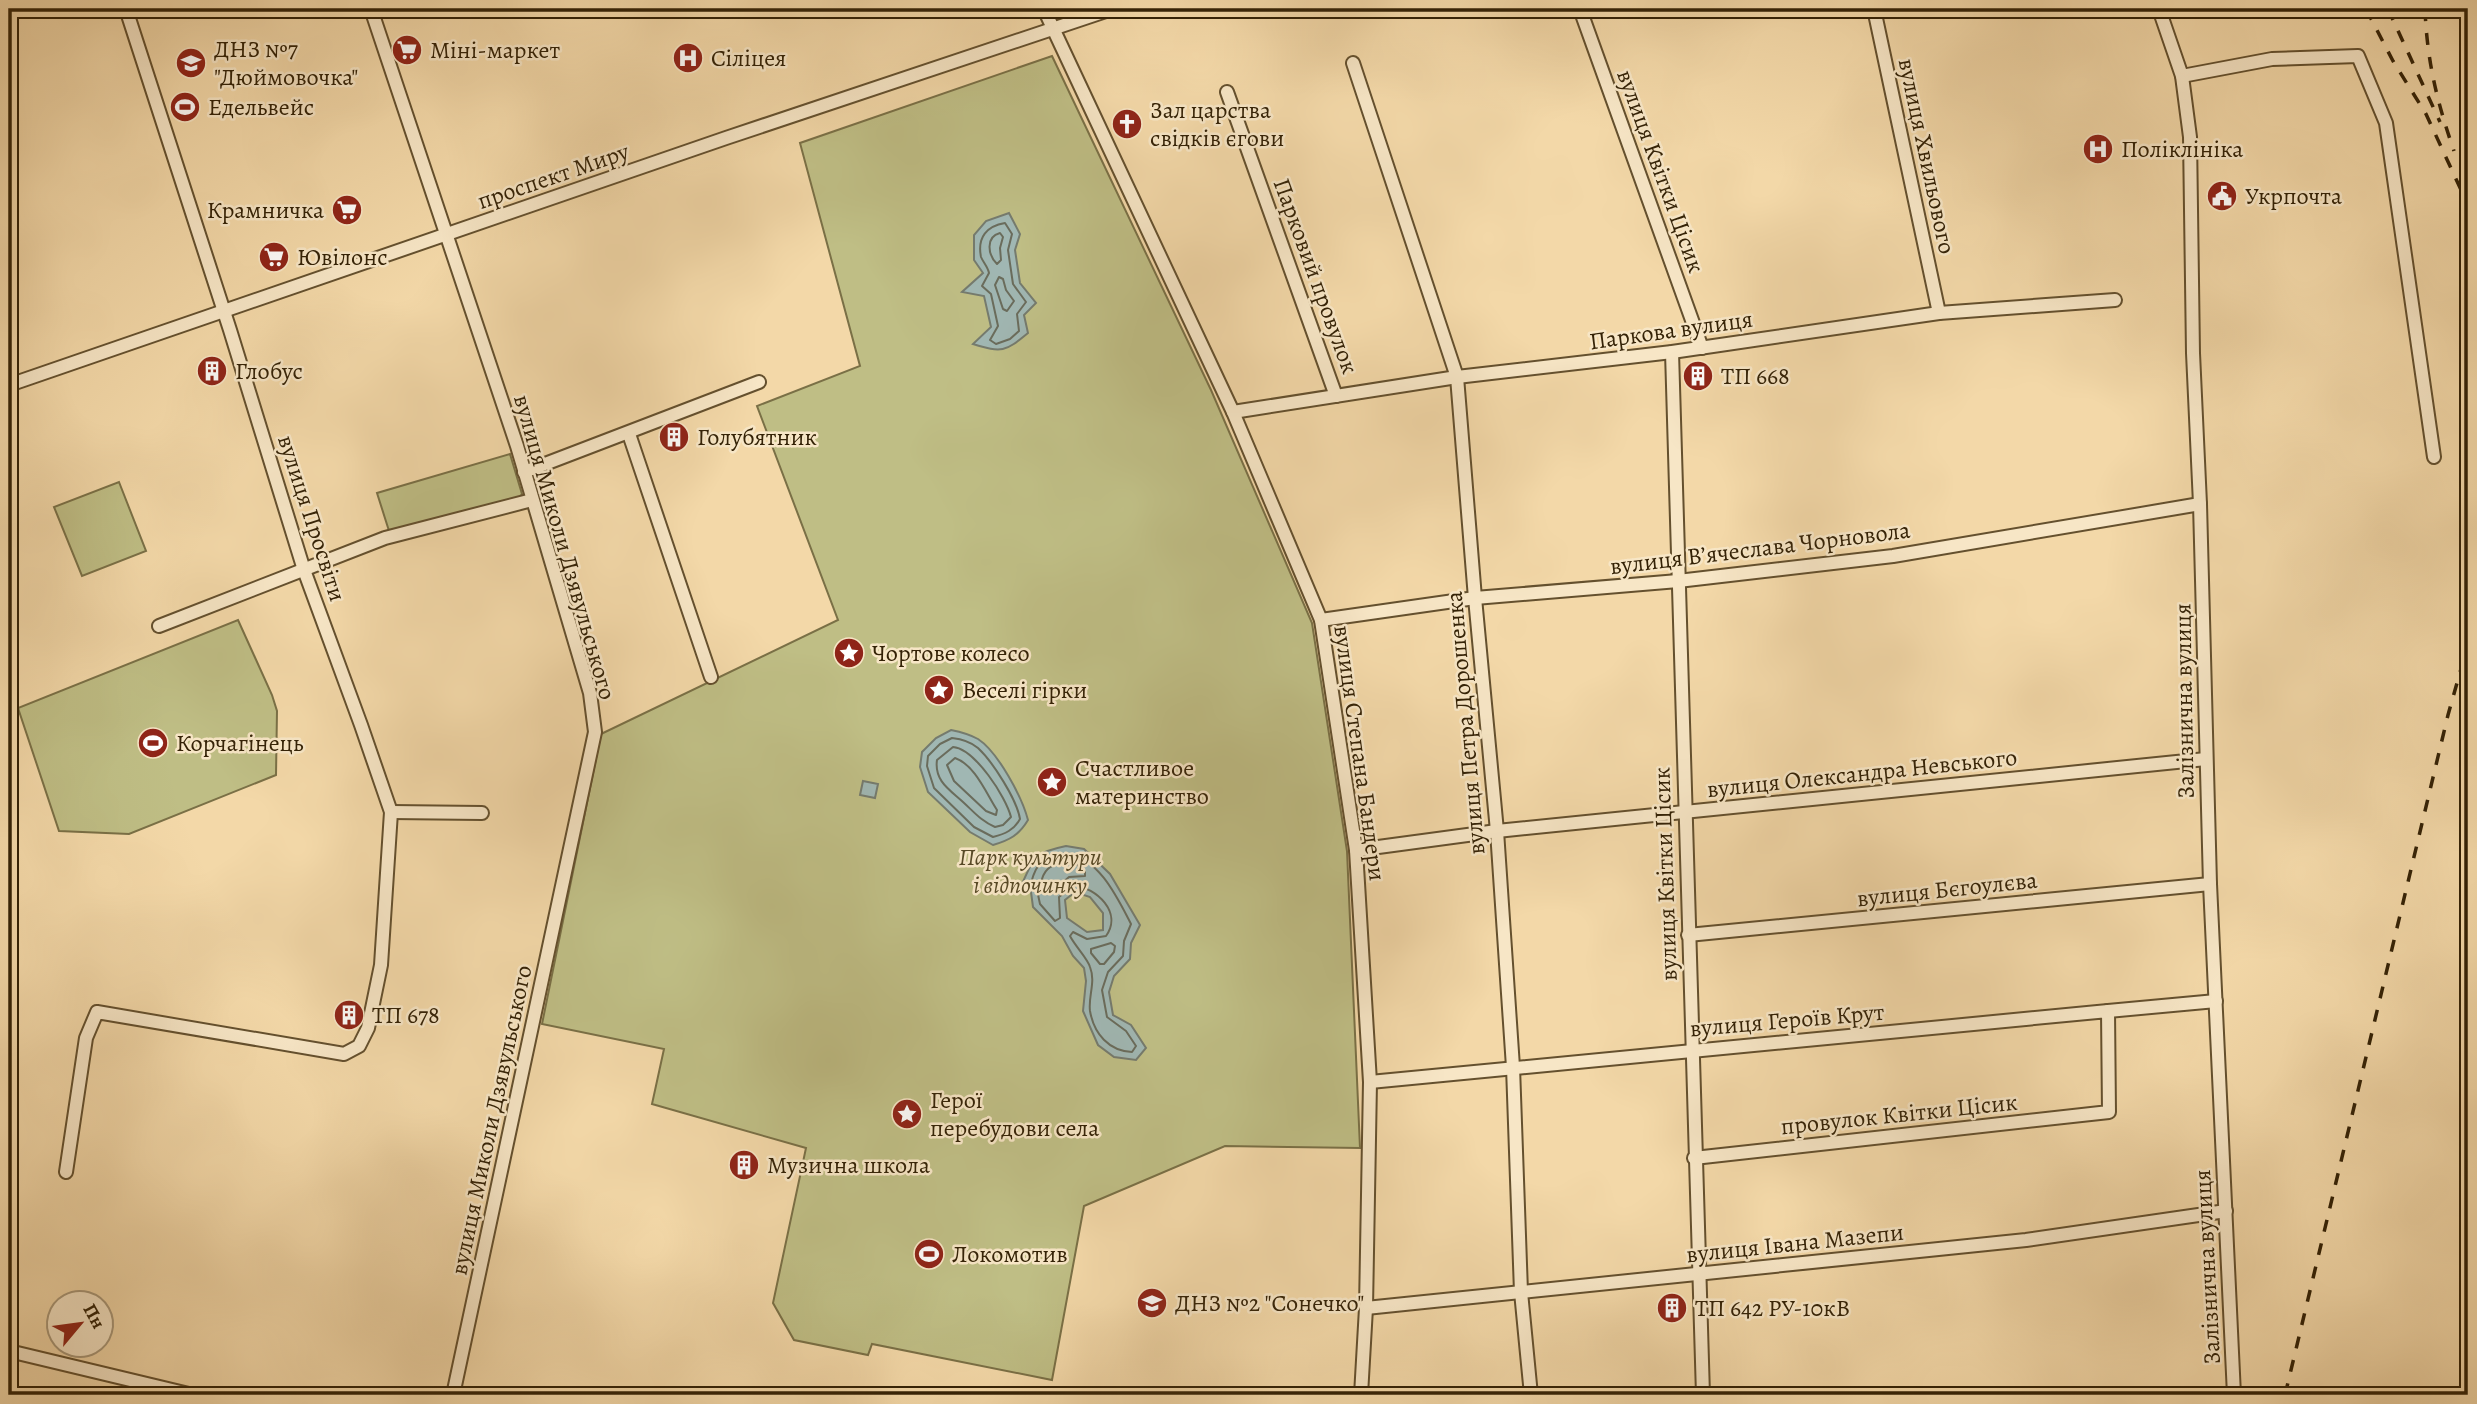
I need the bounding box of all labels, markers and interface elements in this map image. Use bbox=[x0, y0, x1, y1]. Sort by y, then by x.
place label: ДНЗ №7 "Дюймовочка" bbox=[214, 33, 358, 93]
supermarket icon: Міні-маркет bbox=[390, 33, 424, 67]
place label: Міні-маркет bbox=[430, 34, 560, 66]
hospital icon: Сіліцея bbox=[671, 41, 705, 75]
place label: Сіліцея bbox=[711, 42, 786, 74]
school or university icon: ДНЗ №7 "Дюймовочка" bbox=[174, 46, 208, 80]
street label: вулиця Хвильового bbox=[1891, 55, 1963, 257]
street label: вулиця Квітки Цісик bbox=[1609, 65, 1713, 277]
sports icon: Едельвейс bbox=[168, 90, 202, 124]
place label: Едельвейс bbox=[208, 91, 314, 123]
place label: Зал царства свідків єгови bbox=[1150, 94, 1284, 154]
church icon: Зал царства свідків єгови bbox=[1110, 107, 1144, 141]
hospital icon: Поліклініка bbox=[2081, 132, 2115, 166]
place label: Поліклініка bbox=[2121, 133, 2243, 165]
street label: проспект Миру bbox=[473, 135, 633, 217]
street label: Парковий провулок bbox=[1266, 174, 1366, 378]
public building icon: Укрпочта bbox=[2205, 179, 2239, 213]
place label: Укрпочта bbox=[2245, 180, 2342, 212]
supermarket icon: Крамничка bbox=[330, 193, 364, 227]
place label: Крамничка bbox=[207, 194, 324, 226]
supermarket icon: Ювілонс bbox=[257, 240, 291, 274]
place label: Ювілонс bbox=[297, 241, 388, 273]
street label: Паркова вулиця bbox=[1587, 303, 1755, 357]
building icon: Глобус bbox=[195, 354, 229, 388]
place label: Глобус bbox=[235, 355, 303, 387]
building icon: ТП 668 bbox=[1681, 359, 1715, 393]
place label: ТП 668 bbox=[1721, 360, 1790, 392]
street label: вулиця Миколи Дзявульського bbox=[506, 391, 624, 703]
building icon: Голубятник bbox=[657, 420, 691, 454]
place label: Голубятник bbox=[697, 421, 817, 453]
street label: вулиця Просвіти bbox=[270, 431, 354, 605]
street label: вулиця Вʼячеслава Чорновола bbox=[1608, 514, 1912, 582]
street label: вулиця Петра Дорошенка bbox=[1438, 590, 1492, 856]
street label: Залізнична вулиця bbox=[2166, 603, 2202, 799]
street label: вулиця Степана Бандери bbox=[1326, 623, 1394, 883]
place icon: Чортове колесо bbox=[832, 636, 866, 670]
place label: Чортове колесо bbox=[872, 637, 1030, 669]
place icon: Веселі гірки bbox=[922, 673, 956, 707]
place label: Веселі гірки bbox=[962, 674, 1087, 706]
sports icon: Корчагінець bbox=[136, 726, 170, 760]
place label: Корчагінець bbox=[176, 727, 304, 759]
street label: вулиця Олександра Невського bbox=[1705, 741, 2019, 805]
place label: Счастливое материнство bbox=[1075, 752, 1209, 812]
place icon: Счастливое материнство bbox=[1035, 765, 1069, 799]
street label: вулиця Квітки Цісик bbox=[1645, 766, 1685, 982]
park label: Парк культури і відпочинку bbox=[958, 841, 1102, 901]
street label: вулиця Бєгоулєва bbox=[1855, 864, 2039, 914]
street label: вулиця Миколи Дзявульського bbox=[442, 962, 540, 1278]
street label: вулиця Героїв Крут bbox=[1688, 996, 1886, 1044]
building icon: ТП 678 bbox=[332, 998, 366, 1032]
place label: ТП 678 bbox=[372, 999, 440, 1031]
place label: Герої перебудови села bbox=[930, 1084, 1099, 1144]
street label: провулок Квітки Цісик bbox=[1779, 1086, 2019, 1142]
place icon: Герої перебудови села bbox=[890, 1097, 924, 1131]
building icon: Музична школа bbox=[727, 1148, 761, 1182]
place label: Музична школа bbox=[767, 1149, 930, 1181]
street label: Залізнична вулиця bbox=[2186, 1169, 2228, 1365]
street label: вулиця Івана Мазепи bbox=[1685, 1216, 1905, 1270]
sports icon: Локомотив bbox=[912, 1237, 946, 1271]
place label: Локомотив bbox=[952, 1238, 1068, 1270]
school or university icon: ДНЗ №2 "Сонечко" bbox=[1135, 1286, 1169, 1320]
place label: ДНЗ №2 "Сонечко" bbox=[1175, 1287, 1364, 1319]
north arrow bbox=[46, 1288, 116, 1358]
building icon: ТП 642 РУ-10кВ bbox=[1655, 1291, 1689, 1325]
place label: ТП 642 РУ-10кВ bbox=[1695, 1292, 1850, 1324]
text: Пн bbox=[77, 1299, 111, 1333]

